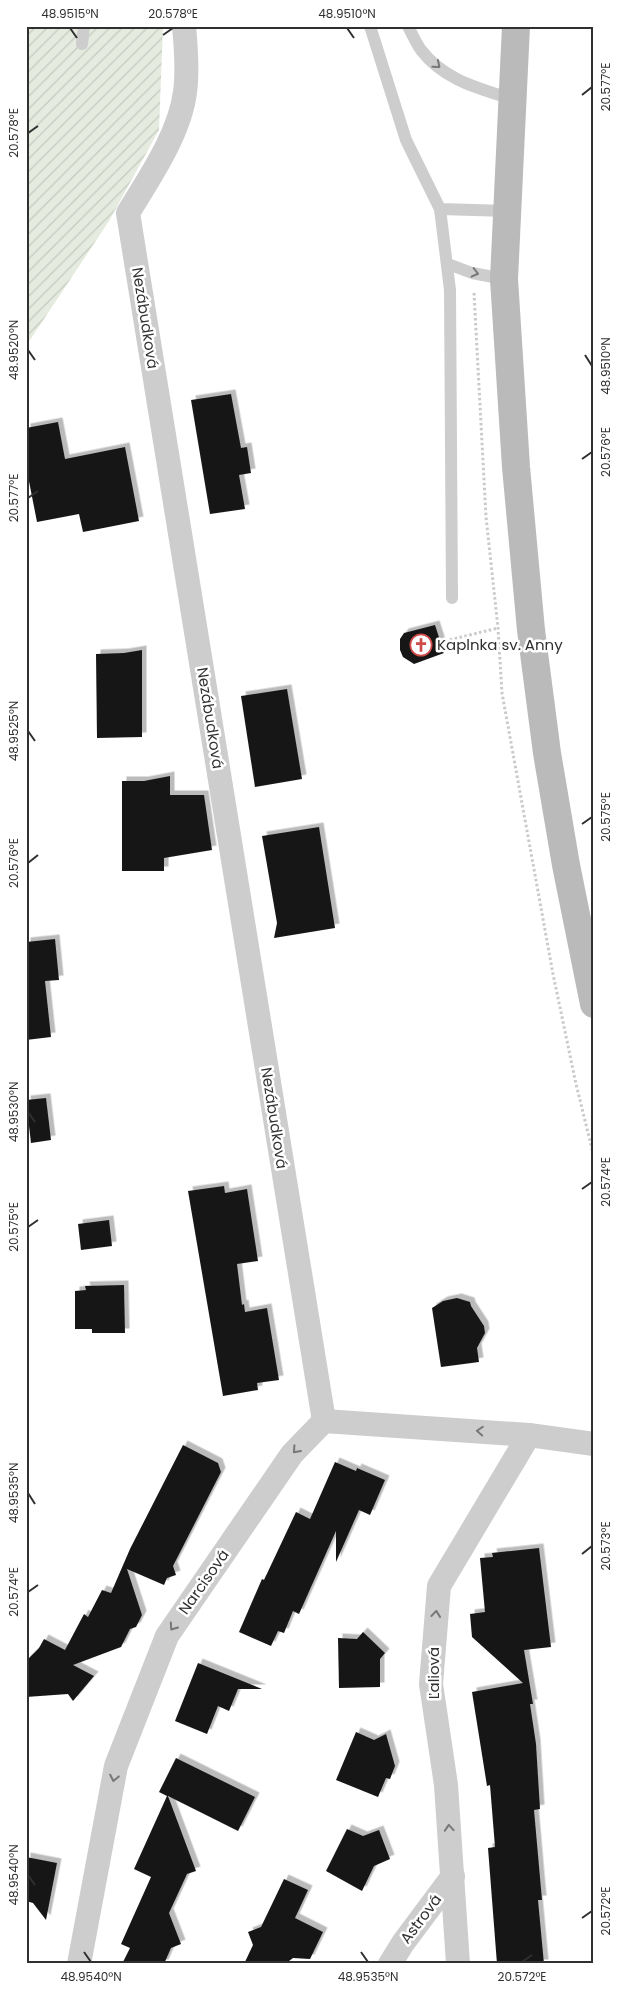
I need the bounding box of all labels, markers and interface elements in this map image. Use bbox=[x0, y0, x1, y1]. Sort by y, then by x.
text: 48.9515°N bbox=[41, 5, 99, 22]
text: 20.578°E bbox=[148, 5, 198, 22]
text: 48.9510°N bbox=[318, 5, 376, 22]
one-way arrow bbox=[431, 59, 440, 67]
text: 20.577°E bbox=[597, 63, 614, 111]
text: 20.578°E bbox=[5, 108, 22, 158]
street label: Nezábudková bbox=[127, 266, 164, 370]
one-way arrow bbox=[471, 267, 480, 278]
text: 48.9520°N bbox=[5, 320, 22, 380]
text: 48.9510°N bbox=[597, 337, 614, 395]
text: 20.576°E bbox=[597, 427, 614, 477]
text: 20.577°E bbox=[5, 474, 22, 522]
church icon: Kaplnka sv. Anny bbox=[409, 633, 433, 657]
place label: Kaplnka sv. Anny bbox=[437, 634, 563, 655]
street label: Nezábudková bbox=[192, 666, 229, 770]
text: 48.9525°N bbox=[5, 701, 22, 761]
text: 20.575°E bbox=[597, 792, 614, 842]
text: 20.576°E bbox=[5, 838, 22, 888]
street label: Nezábudková bbox=[256, 1066, 293, 1170]
text: 48.9530°N bbox=[5, 1082, 22, 1142]
text: 20.574°E bbox=[597, 1157, 614, 1207]
text: 20.575°E bbox=[5, 1202, 22, 1252]
one-way arrow bbox=[476, 1426, 484, 1437]
one-way arrow bbox=[293, 1445, 302, 1454]
text: 48.9535°N bbox=[5, 1463, 22, 1523]
text: 20.573°E bbox=[597, 1521, 614, 1571]
street label: Narcisová bbox=[173, 1545, 234, 1618]
text: 20.574°E bbox=[5, 1567, 22, 1617]
one-way arrow bbox=[430, 1610, 441, 1618]
one-way arrow bbox=[170, 1621, 179, 1631]
street label: Ľaliová bbox=[423, 1647, 444, 1699]
one-way arrow bbox=[109, 1773, 119, 1782]
one-way arrow bbox=[444, 1823, 455, 1831]
text: 48.9540°N bbox=[5, 1844, 22, 1906]
text: 20.572°E bbox=[597, 1886, 614, 1936]
street label: Astrová bbox=[395, 1890, 446, 1948]
text: 48.9540°N bbox=[60, 1968, 122, 1985]
text: 48.9535°N bbox=[338, 1968, 398, 1985]
text: 20.572°E bbox=[497, 1968, 547, 1985]

